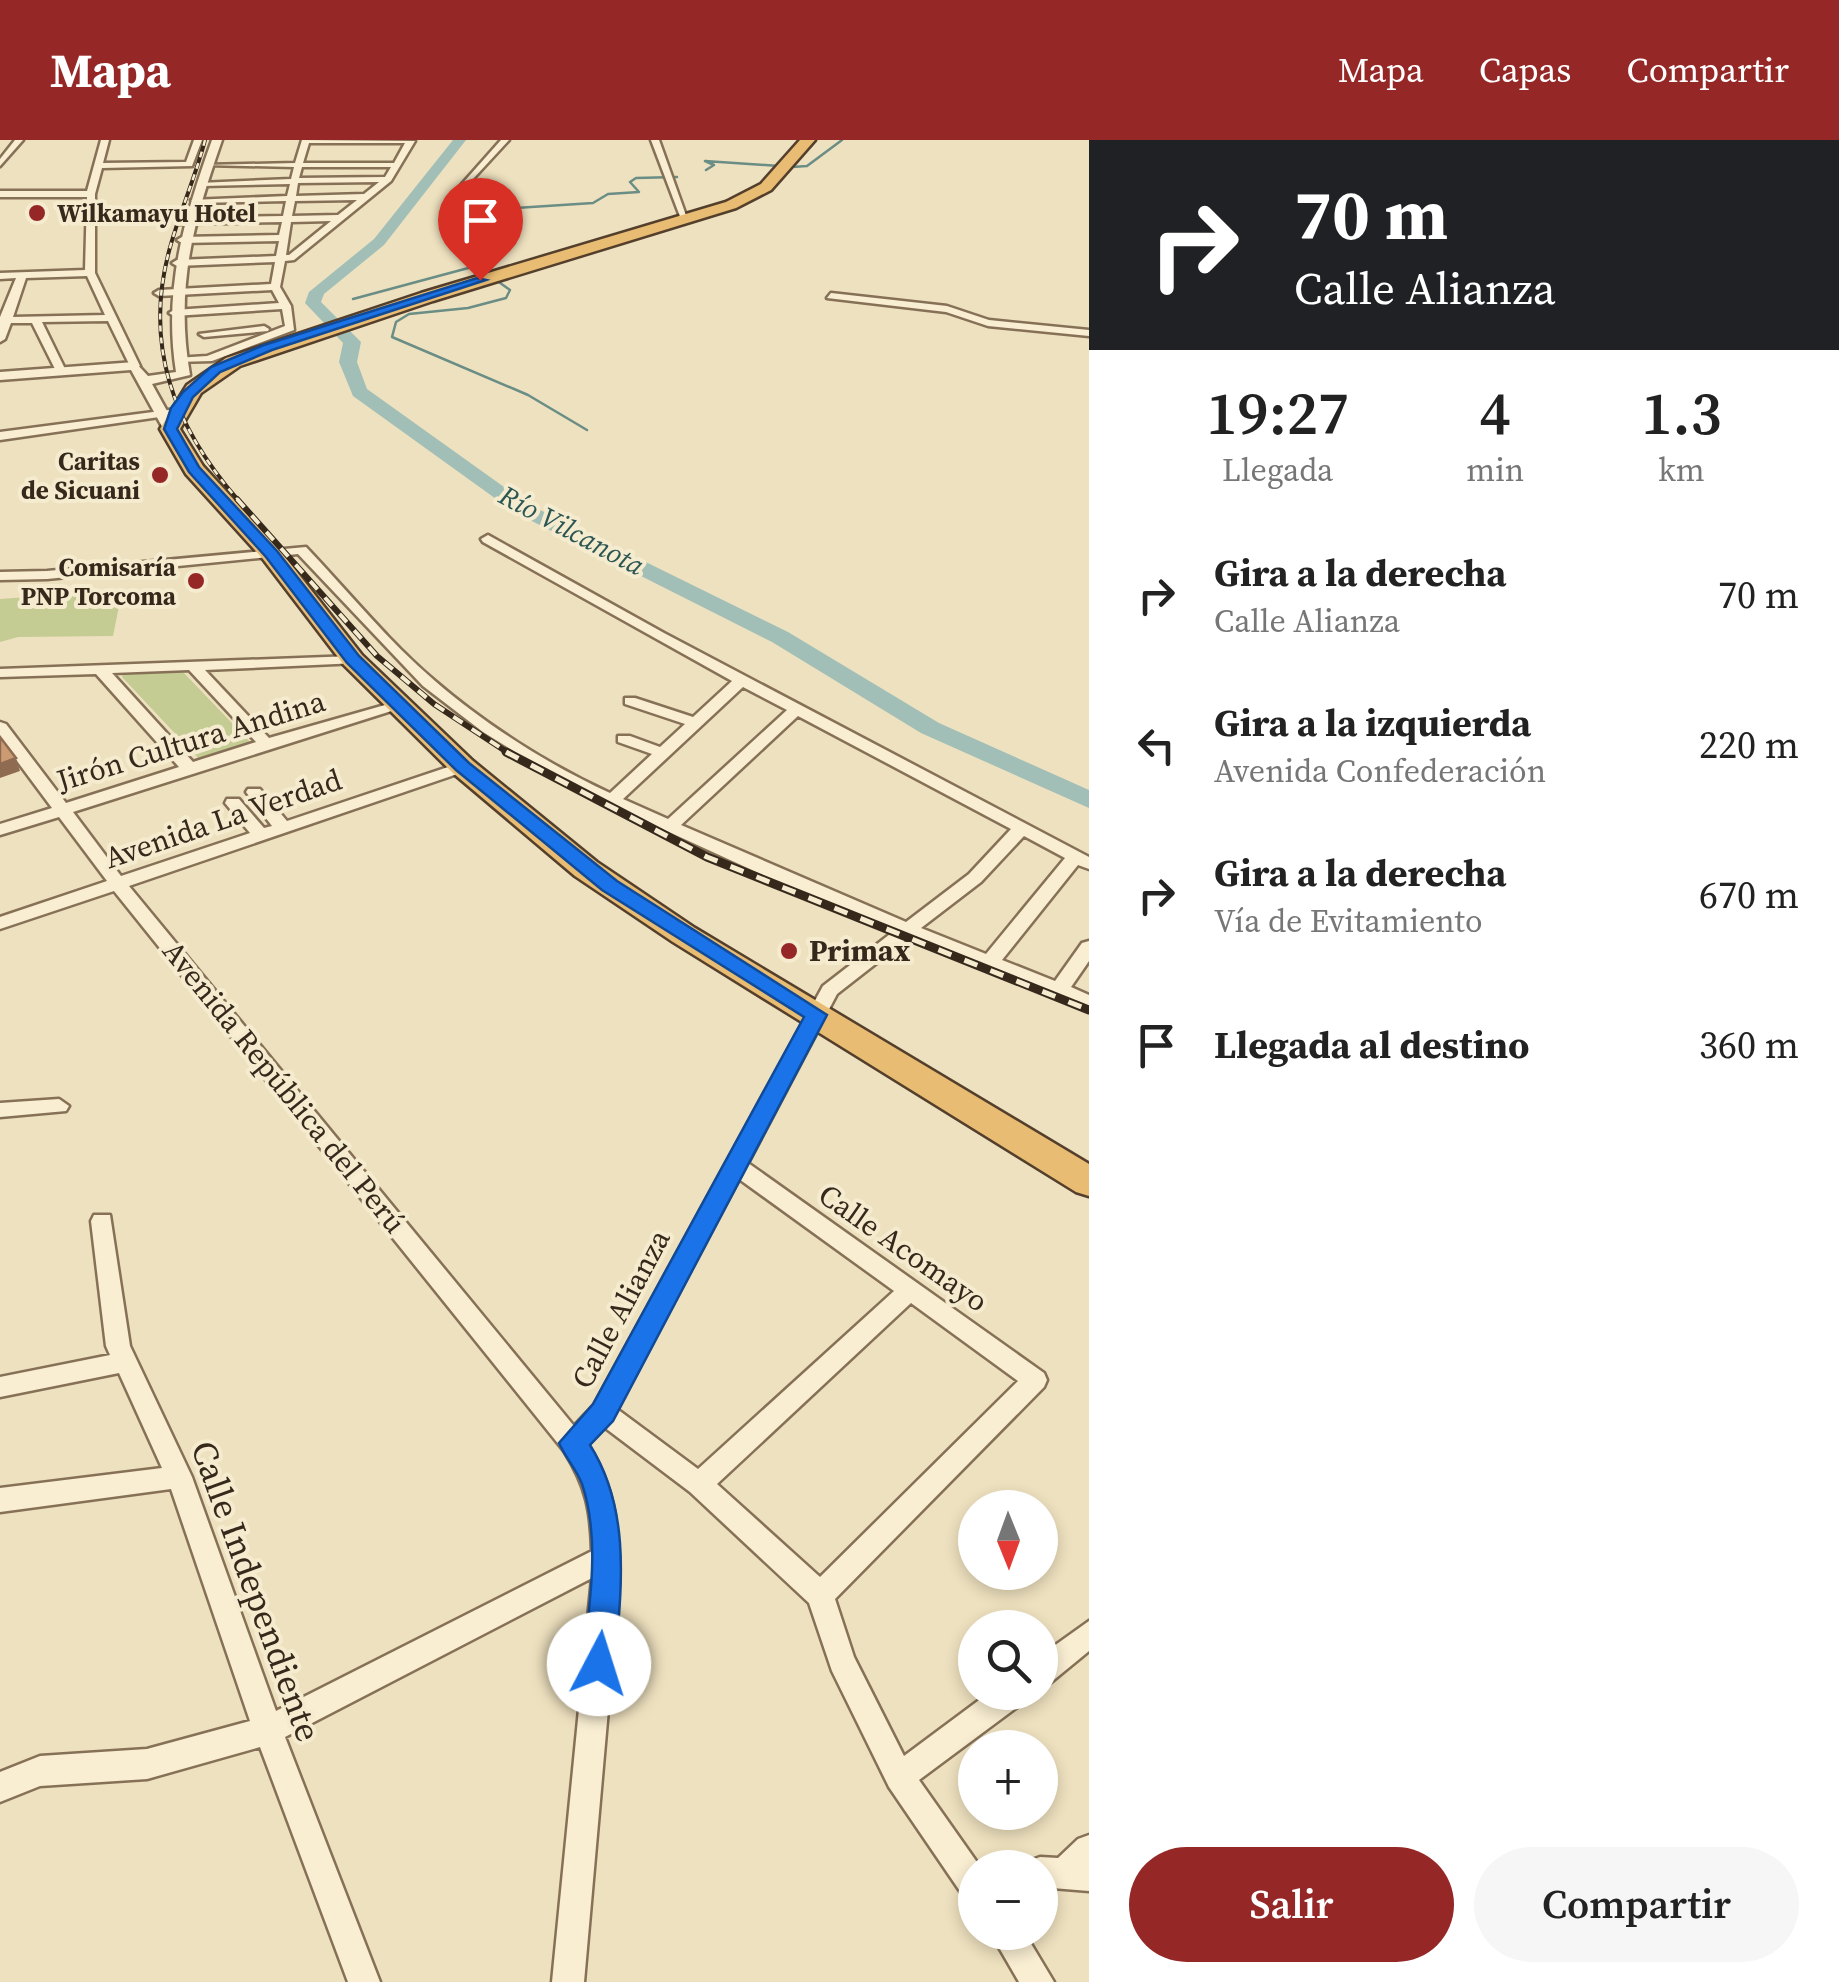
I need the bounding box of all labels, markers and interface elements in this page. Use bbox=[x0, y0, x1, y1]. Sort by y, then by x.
text: Mapa bbox=[50, 37, 171, 103]
text: Mapa bbox=[1338, 46, 1424, 94]
text: Capas bbox=[1479, 46, 1572, 94]
text: Compartir bbox=[1627, 46, 1789, 94]
text: 70 m bbox=[1294, 166, 1448, 262]
pin bbox=[438, 178, 523, 281]
icon: right bbox=[1129, 180, 1259, 310]
icon: arrive bbox=[453, 193, 508, 248]
place label: Wilkamayu Hotel bbox=[57, 196, 256, 230]
marker: Wilkamayu Hotel bbox=[26, 202, 48, 224]
text: Calle Alianza bbox=[1294, 257, 1556, 319]
text: 19:27 bbox=[1206, 372, 1349, 454]
text: 4 bbox=[1480, 372, 1511, 454]
text: 1.3 bbox=[1641, 372, 1722, 454]
place label: Caritas de Sicuani bbox=[21, 444, 140, 507]
text: Llegada bbox=[1222, 448, 1333, 492]
text: min bbox=[1466, 448, 1524, 492]
text: km bbox=[1658, 448, 1705, 492]
marker: Caritas de Sicuani bbox=[149, 464, 171, 486]
water label: Río Vilcanota bbox=[492, 475, 652, 584]
text: Gira a la derecha bbox=[1214, 547, 1506, 599]
place label: Comisaría PNP Torcoma bbox=[21, 550, 177, 613]
icon: right bbox=[1129, 568, 1184, 623]
text: 70 m bbox=[1718, 569, 1799, 621]
marker: Comisaría PNP Torcoma bbox=[185, 570, 207, 592]
text: Calle Alianza bbox=[1214, 599, 1400, 643]
street label: Jirón Cultura Andina bbox=[51, 680, 331, 801]
text: Gira a la izquierda bbox=[1214, 697, 1531, 749]
icon: left bbox=[1129, 718, 1184, 773]
text: 220 m bbox=[1699, 719, 1799, 771]
text: Avenida Confederación bbox=[1214, 749, 1546, 793]
street label: Avenida La Verdad bbox=[99, 759, 347, 878]
text: Gira a la derecha bbox=[1214, 847, 1506, 899]
icon: right bbox=[1129, 868, 1184, 923]
text: 670 m bbox=[1699, 869, 1799, 921]
text: Vía de Evitamiento bbox=[1214, 899, 1483, 943]
place label: Primax bbox=[809, 930, 911, 971]
street label: Avenida República del Perú bbox=[154, 932, 415, 1242]
marker: Primax bbox=[778, 940, 800, 962]
icon: arrive bbox=[1129, 1018, 1184, 1073]
text: Llegada al destino bbox=[1214, 1019, 1530, 1071]
text: 360 m bbox=[1699, 1019, 1799, 1071]
street label: Calle Acomayo bbox=[810, 1174, 996, 1321]
street label: Calle Alianza bbox=[562, 1221, 680, 1395]
street label: Calle Independiente bbox=[179, 1434, 333, 1748]
north arrow bbox=[958, 1490, 1058, 1590]
map controls bbox=[958, 1490, 1058, 1950]
button: search bbox=[958, 1610, 1058, 1710]
position arrow bbox=[547, 1612, 651, 1716]
button: + bbox=[958, 1730, 1058, 1830]
button: Salir bbox=[1129, 1847, 1454, 1962]
button: Compartir bbox=[1474, 1847, 1799, 1962]
button: − bbox=[958, 1850, 1058, 1950]

